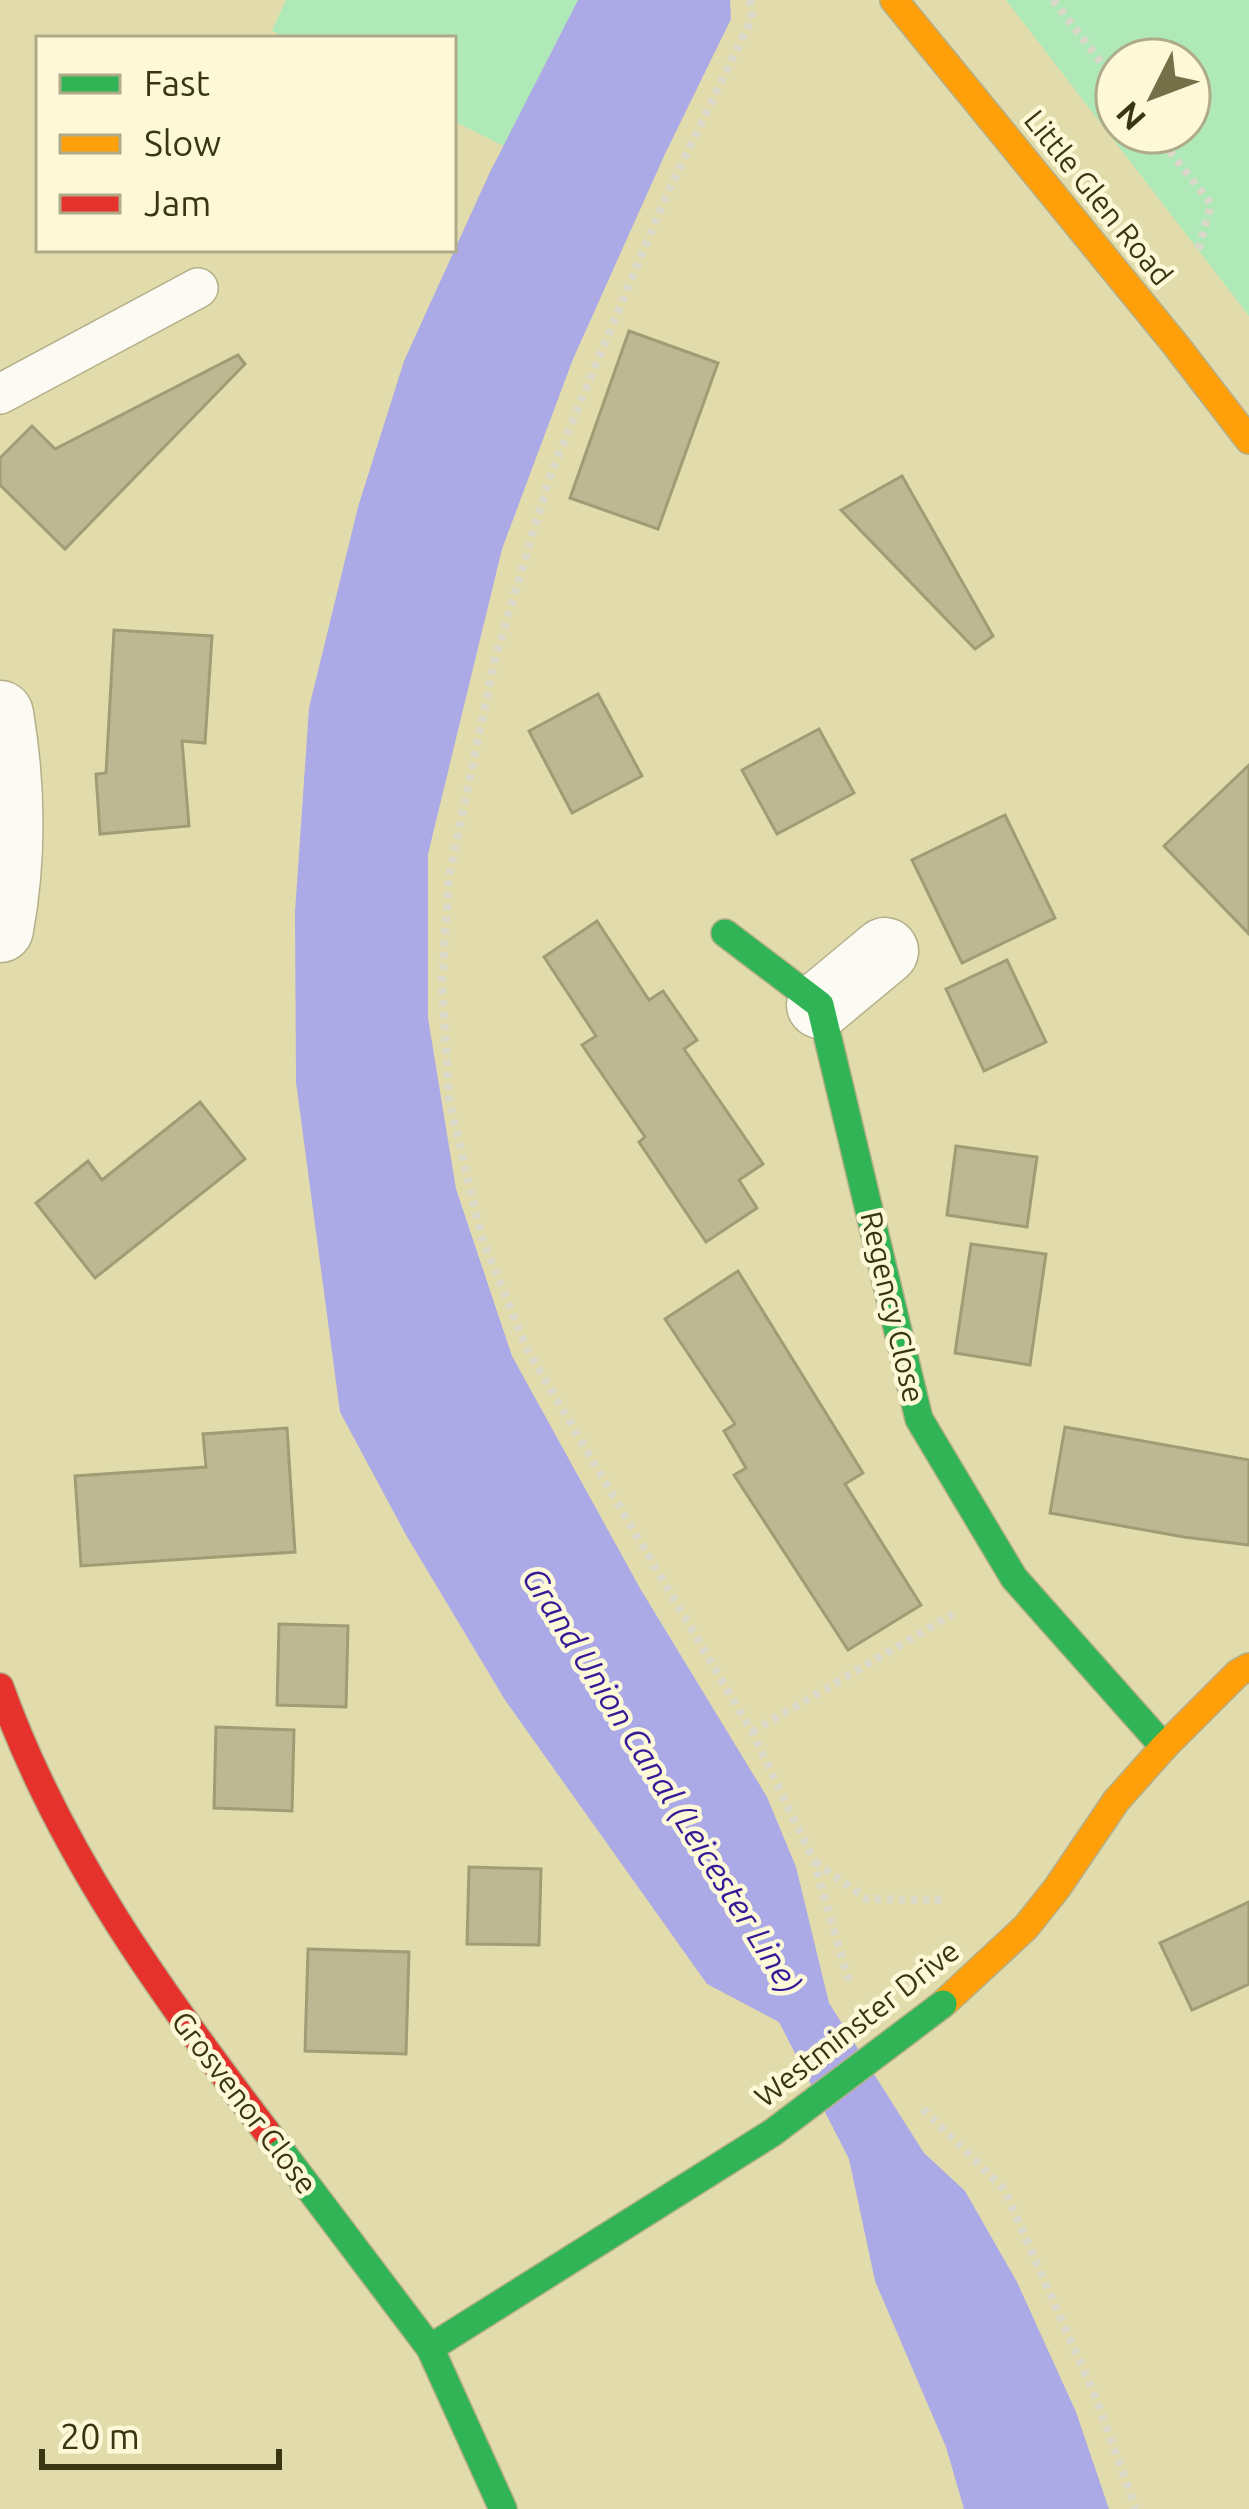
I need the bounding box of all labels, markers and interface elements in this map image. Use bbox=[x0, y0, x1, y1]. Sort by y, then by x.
legend bbox=[36, 36, 456, 252]
north arrow bbox=[1093, 36, 1213, 156]
text: Fast bbox=[144, 62, 210, 103]
text: N bbox=[1108, 95, 1152, 138]
street label: Little Glen Road bbox=[1018, 103, 1180, 292]
text: Slow bbox=[144, 122, 221, 163]
text: Jam bbox=[144, 182, 211, 223]
street label: Regency Close bbox=[854, 1208, 931, 1406]
water label: Grand Union Canal (Leicester Line) bbox=[515, 1560, 809, 2000]
street label: Westminster Drive bbox=[748, 1933, 965, 2113]
street label: Grosvenor Close bbox=[165, 2005, 324, 2200]
scale bar bbox=[42, 2395, 279, 2469]
text: 20 m bbox=[60, 2415, 140, 2456]

